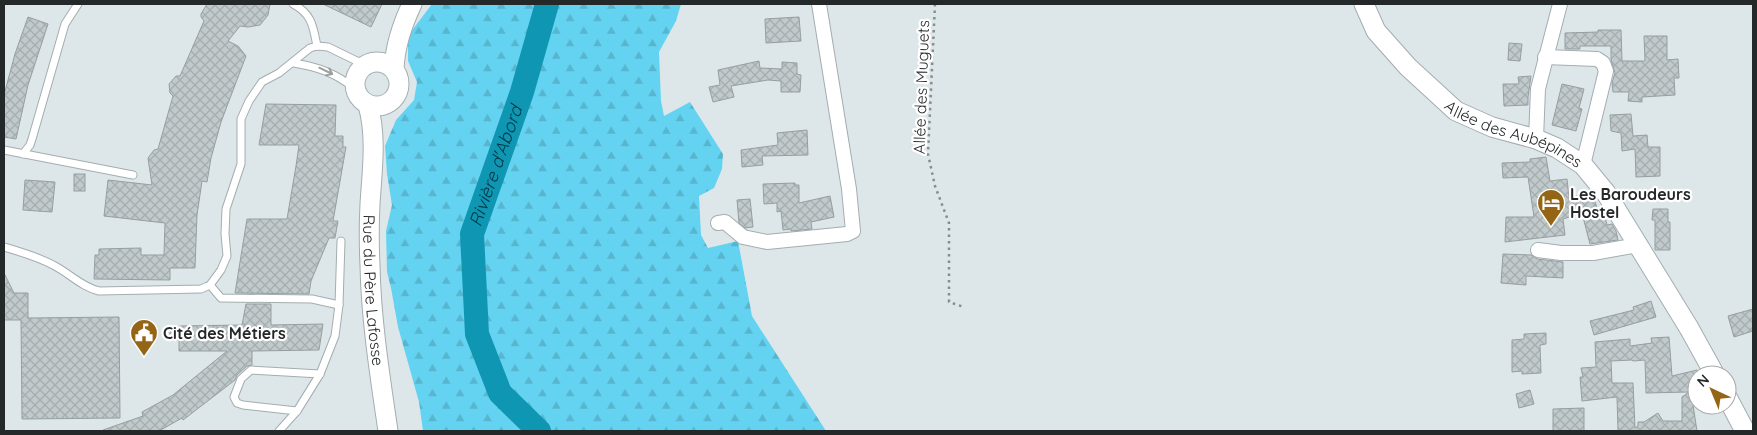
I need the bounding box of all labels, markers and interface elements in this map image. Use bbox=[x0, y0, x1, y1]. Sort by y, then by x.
street label: Allée des Muguets bbox=[909, 20, 933, 154]
one-way arrow bbox=[318, 67, 333, 76]
street label: Allée des Aubépines bbox=[1441, 96, 1586, 172]
water label: Rivière d'Abord bbox=[464, 100, 528, 229]
place label: Les Baroudeurs Hostel bbox=[1570, 184, 1691, 222]
hotel icon: Les Baroudeurs Hostel bbox=[1536, 188, 1566, 227]
street label: Rue du Père Lafosse bbox=[359, 214, 389, 367]
public building icon: Cité des Métiers bbox=[129, 318, 159, 357]
place label: Cité des Métiers bbox=[163, 323, 286, 343]
north arrow bbox=[1687, 365, 1737, 415]
text: N bbox=[1693, 371, 1713, 391]

